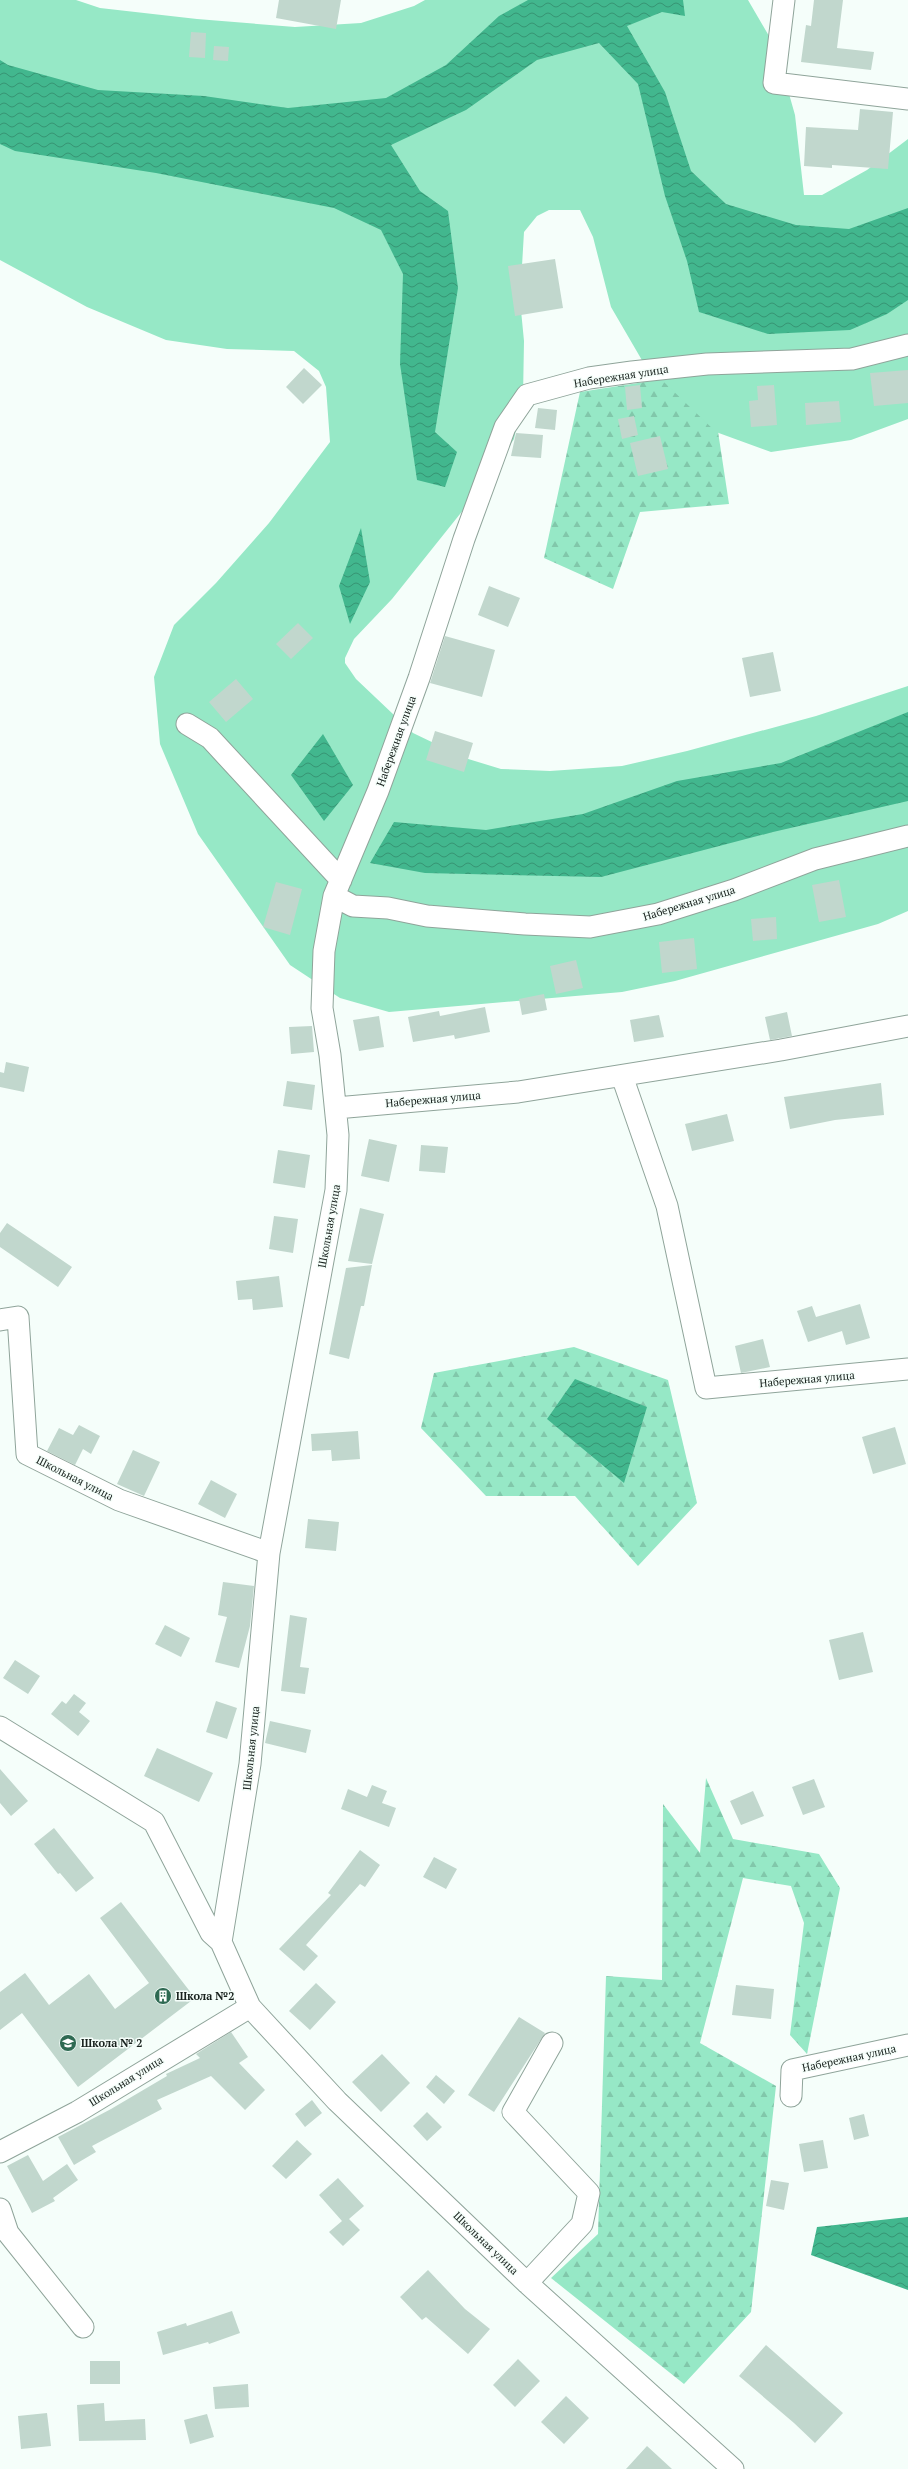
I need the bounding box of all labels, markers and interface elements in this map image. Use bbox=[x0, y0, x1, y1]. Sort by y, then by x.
street label: Набережная улица bbox=[573, 362, 670, 390]
street label: Набережная улица bbox=[373, 693, 419, 788]
street label: Набережная улица bbox=[641, 882, 737, 924]
street label: Набережная улица bbox=[385, 1088, 482, 1110]
street label: Школьная улица bbox=[315, 1183, 343, 1269]
street label: Набережная улица bbox=[759, 1368, 856, 1390]
street label: Школьная улица bbox=[34, 1453, 116, 1504]
street label: Школьная улица bbox=[240, 1705, 262, 1791]
building icon: Школа №2 bbox=[153, 1986, 173, 2006]
place label: Школа №2 bbox=[176, 1989, 234, 2003]
school or university icon: Школа № 2 bbox=[58, 2033, 78, 2053]
place label: Школа № 2 bbox=[81, 2036, 142, 2050]
street label: Набережная улица bbox=[801, 2041, 898, 2075]
street label: Школьная улица bbox=[86, 2052, 166, 2109]
street label: Школьная улица bbox=[451, 2209, 522, 2278]

